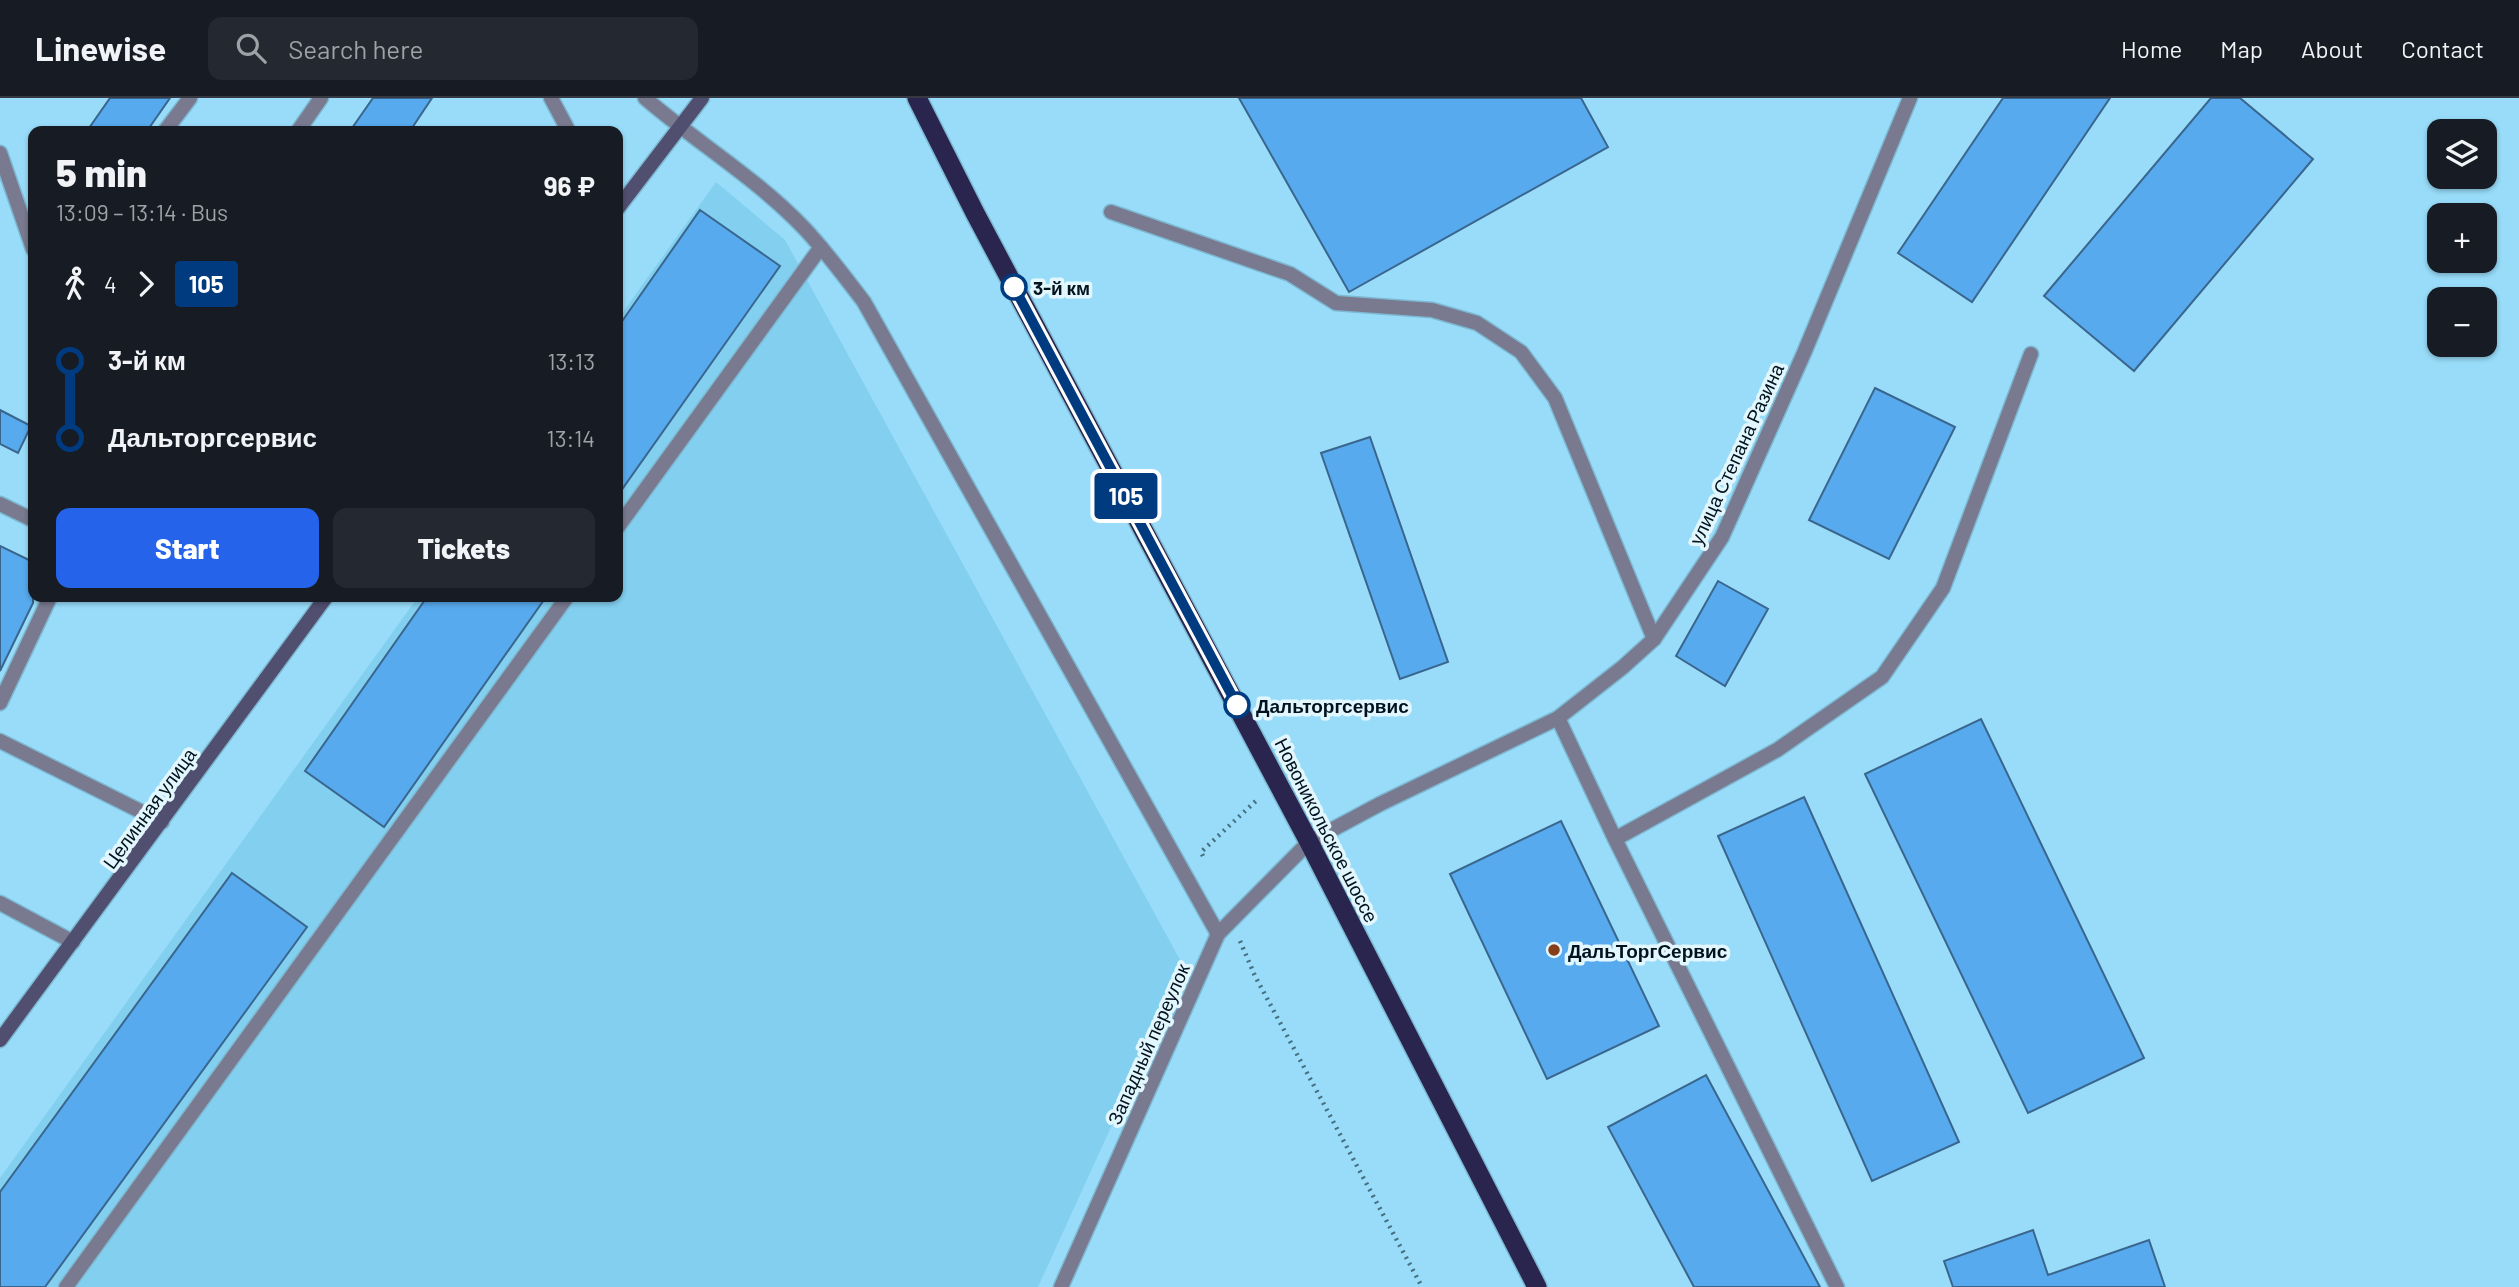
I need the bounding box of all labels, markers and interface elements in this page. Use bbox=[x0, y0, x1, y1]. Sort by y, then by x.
search box bbox=[208, 17, 698, 80]
text: Linewise bbox=[35, 28, 166, 68]
icon: search bbox=[232, 29, 270, 67]
text: Search here bbox=[288, 33, 423, 64]
text: Home bbox=[2121, 34, 2182, 63]
text: Map bbox=[2220, 34, 2263, 63]
text: About bbox=[2301, 34, 2363, 63]
text: Contact bbox=[2401, 34, 2484, 63]
map controls bbox=[2427, 119, 2497, 357]
button: layers bbox=[2427, 119, 2497, 189]
text: 5 min bbox=[56, 149, 147, 195]
text: 96 ₽ bbox=[544, 170, 595, 201]
text: 13:09 – 13:14 · Bus bbox=[56, 198, 228, 226]
button: + bbox=[2427, 203, 2497, 273]
icon: walk bbox=[56, 265, 94, 303]
icon: forward bbox=[127, 265, 165, 303]
text: 105 bbox=[189, 269, 224, 298]
text: 4 bbox=[104, 270, 117, 298]
marker: 3-й км bbox=[1001, 274, 1027, 300]
place label: 3-й км bbox=[1033, 276, 1090, 299]
button: − bbox=[2427, 287, 2497, 357]
text: 3-й км bbox=[108, 344, 186, 375]
text: 13:13 bbox=[547, 347, 595, 375]
street label: улица Степана Разина bbox=[1684, 359, 1788, 548]
text: Дальторгсервис bbox=[108, 421, 317, 452]
text: 13:14 bbox=[547, 424, 595, 452]
line badge: 105 bbox=[1086, 473, 1166, 519]
text: 105 bbox=[1108, 481, 1144, 510]
button: Start bbox=[56, 508, 319, 588]
button: Tickets bbox=[333, 508, 595, 588]
marker: Дальторгсервис bbox=[1224, 692, 1250, 718]
place label: Дальторгсервис bbox=[1256, 694, 1409, 717]
street label: Новоникольское шоссе bbox=[1270, 734, 1384, 926]
street label: Целинная улица bbox=[97, 743, 201, 873]
place label: ДальТоргСервис bbox=[1568, 939, 1728, 962]
marker: ДальТоргСервис bbox=[1546, 942, 1562, 958]
street label: Западный переулок bbox=[1102, 959, 1194, 1128]

